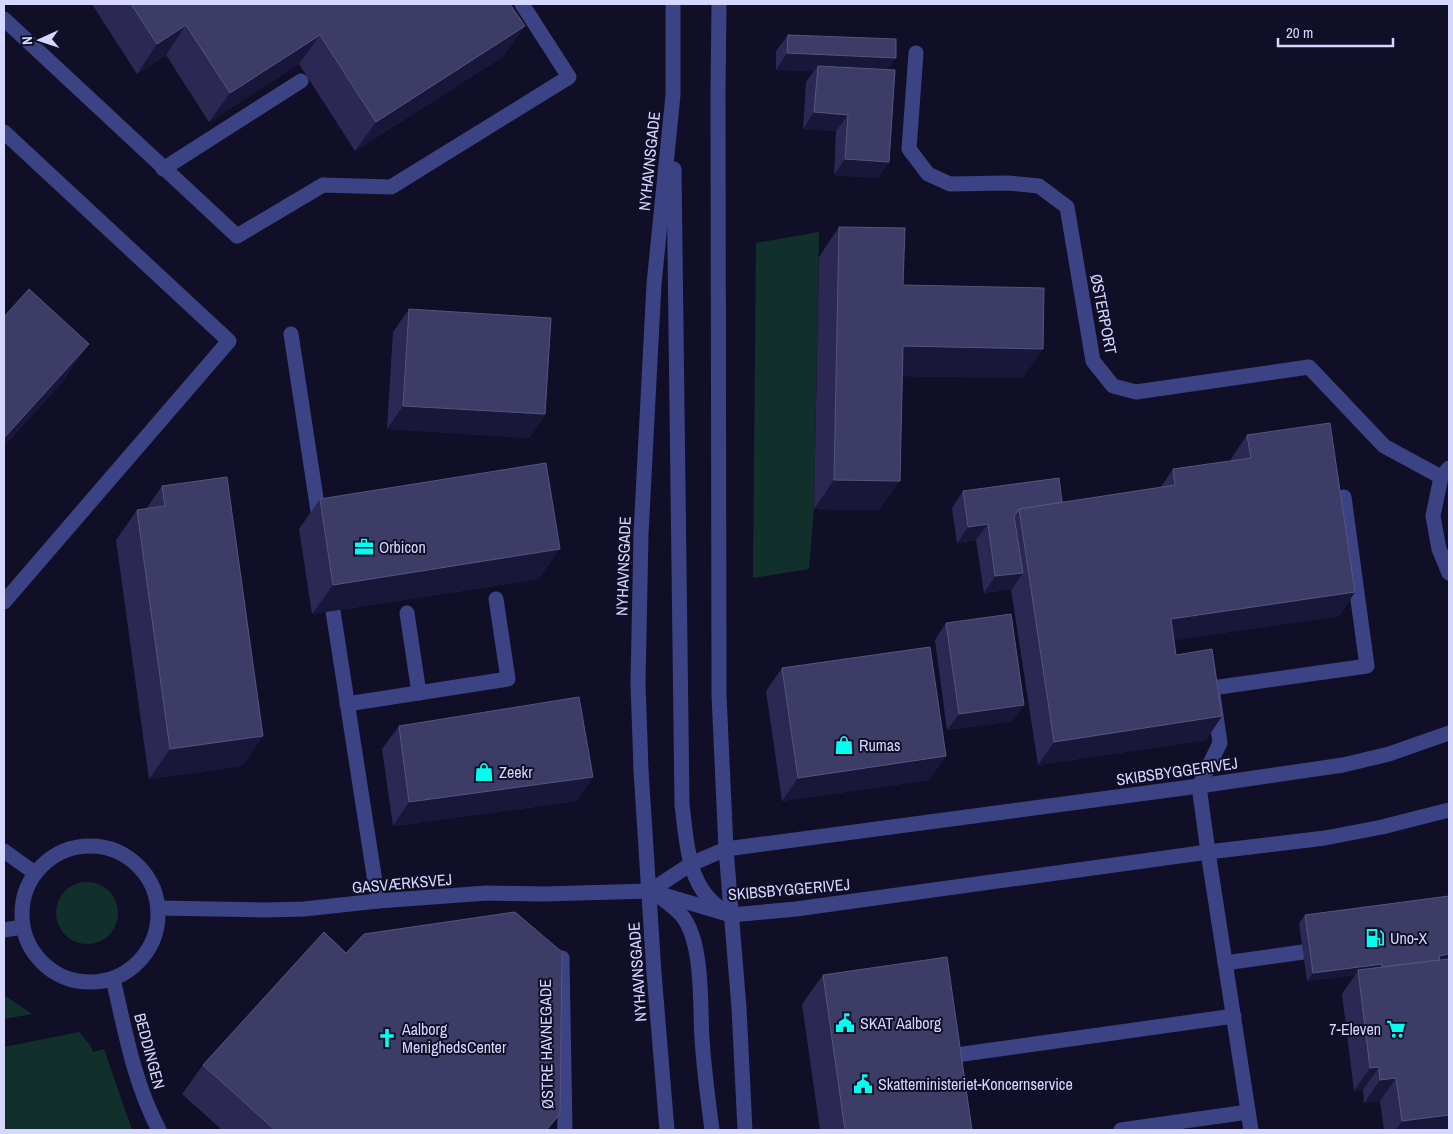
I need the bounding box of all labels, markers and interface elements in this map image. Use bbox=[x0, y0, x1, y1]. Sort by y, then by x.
north arrow bbox=[15, 15, 65, 65]
scale bar bbox=[1278, 15, 1393, 47]
text: 20 m bbox=[1286, 22, 1313, 43]
text: N bbox=[18, 36, 36, 45]
street label: NYHAVNSGADE bbox=[633, 110, 665, 212]
street label: ØSTERPORT bbox=[1085, 272, 1123, 356]
street label: NYHAVNSGADE bbox=[610, 516, 636, 616]
office icon: Orbicon bbox=[353, 536, 375, 558]
place label: Orbicon bbox=[379, 536, 426, 558]
shop icon: Rumas bbox=[833, 734, 855, 756]
place label: Rumas bbox=[859, 734, 901, 756]
street label: SKIBSBYGGERIVEJ bbox=[1115, 752, 1239, 790]
shop icon: Zeekr bbox=[473, 761, 495, 783]
place label: Zeekr bbox=[499, 761, 533, 783]
street label: GASVÆRKSVEJ bbox=[351, 868, 453, 898]
street label: SKIBSBYGGERIVEJ bbox=[727, 873, 851, 905]
street label: NYHAVNSGADE bbox=[623, 922, 651, 1022]
fuel station icon: Uno-X bbox=[1364, 927, 1386, 949]
place label: Uno-X bbox=[1390, 927, 1427, 949]
street label: ØSTRE HAVNEGADE bbox=[534, 979, 558, 1109]
street label: BEDDINGEN bbox=[129, 1010, 171, 1092]
public building icon: SKAT Aalborg bbox=[834, 1012, 856, 1034]
place label: SKAT Aalborg bbox=[860, 1012, 942, 1034]
place label: Aalborg MenighedsCenter bbox=[401, 1018, 507, 1058]
place label: 7-Eleven bbox=[1329, 1018, 1381, 1040]
supermarket icon: 7-Eleven bbox=[1385, 1018, 1407, 1040]
church icon: Aalborg MenighedsCenter bbox=[376, 1027, 398, 1049]
public building icon: Skatteministeriet-Koncernservice bbox=[852, 1073, 874, 1095]
place label: Skatteministeriet-Koncernservice bbox=[878, 1073, 1073, 1095]

